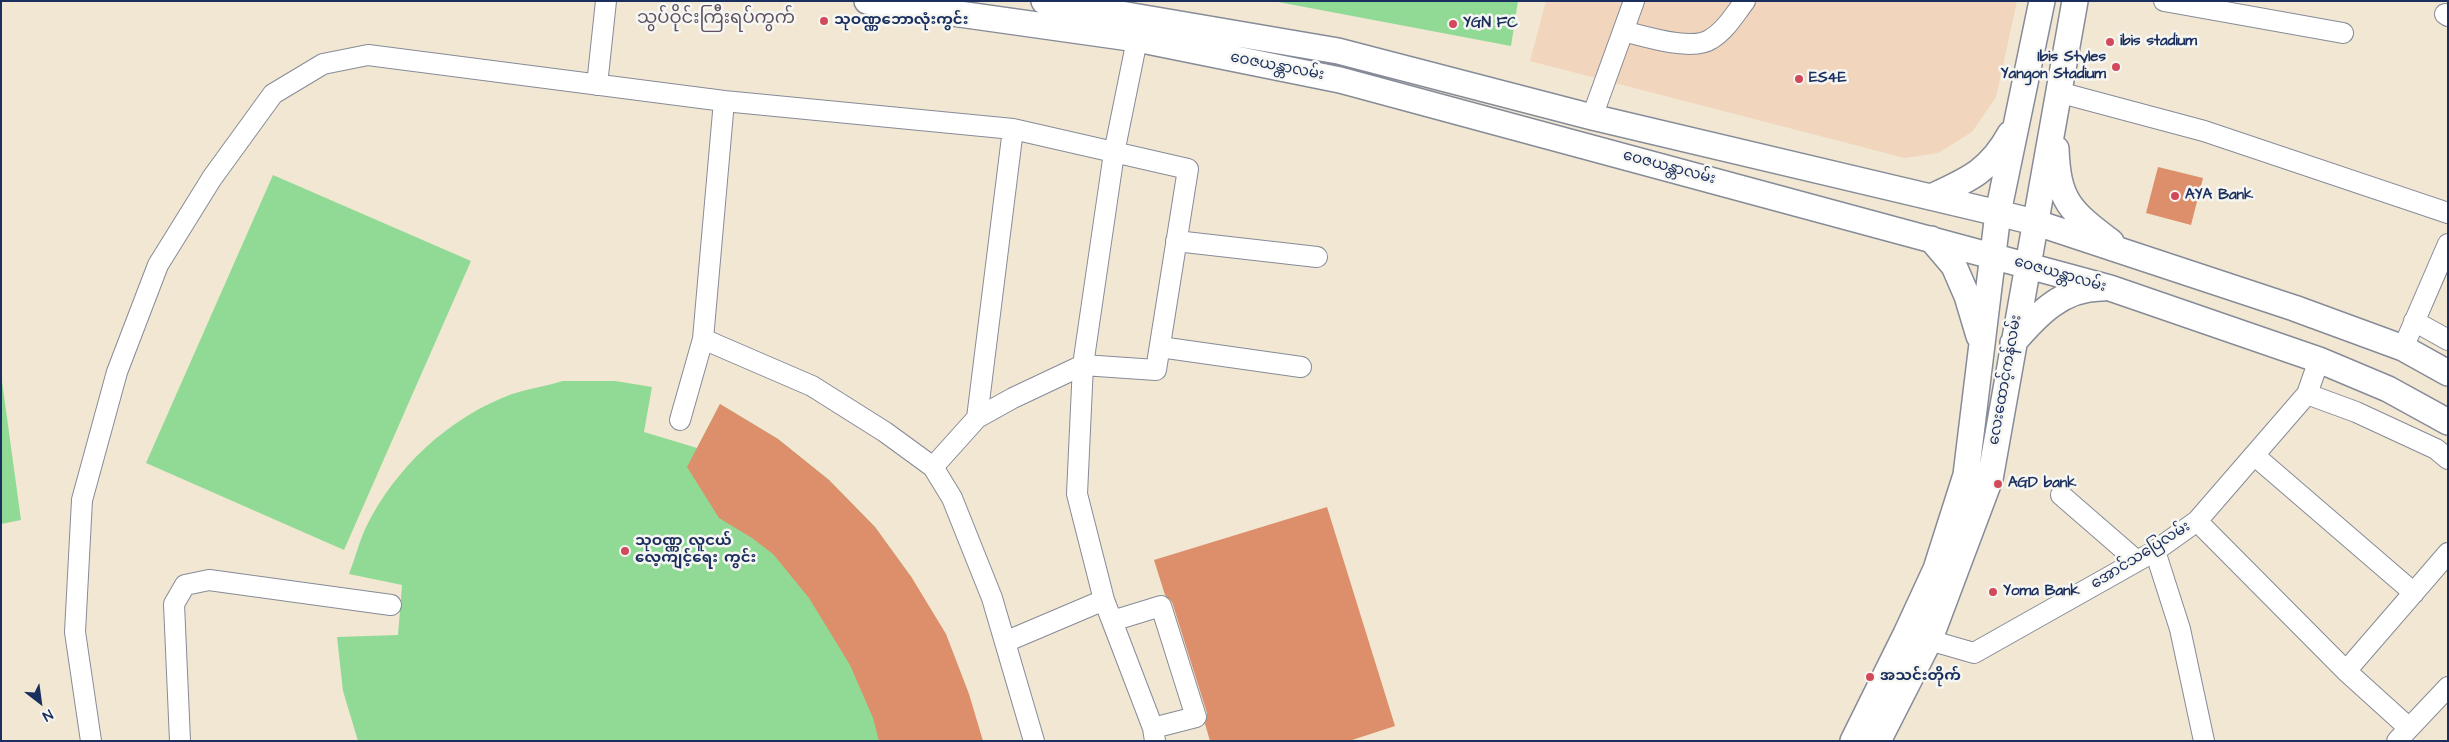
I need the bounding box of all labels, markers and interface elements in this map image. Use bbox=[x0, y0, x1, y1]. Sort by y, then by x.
district label: သွပ်ဝိုင်းကြီးရပ်ကွက် bbox=[637, 8, 795, 30]
place label: သုဝဏ္ဏဘောလုံးကွင်း bbox=[834, 12, 968, 30]
marker: သုဝဏ္ဏဘောလုံးကွင်း bbox=[818, 15, 830, 27]
place label: YGN FC bbox=[1463, 15, 1518, 33]
marker: YGN FC bbox=[1447, 18, 1459, 30]
place label: ibis stadium bbox=[2120, 33, 2197, 51]
marker: ibis stadium bbox=[2104, 36, 2116, 48]
street label: ဝေဇယန္တာလမ်း bbox=[1229, 49, 1325, 85]
place label: Ibis Styles Yangon Stadium bbox=[2001, 49, 2106, 84]
marker: Ibis Styles Yangon Stadium bbox=[2110, 61, 2122, 73]
place label: ES4E bbox=[1809, 70, 1847, 88]
marker: ES4E bbox=[1793, 73, 1805, 85]
street label: ဝေဇယန္တာလမ်း bbox=[1621, 147, 1717, 189]
place label: AYA Bank bbox=[2185, 187, 2253, 205]
marker: AYA Bank bbox=[2169, 190, 2181, 202]
street label: ဝေဇယန္တာလမ်း bbox=[2012, 253, 2108, 297]
street label: လေးထောင့်ကန်လမ်း bbox=[1986, 314, 2026, 446]
place label: AGD bank bbox=[2008, 475, 2076, 493]
marker: AGD bank bbox=[1992, 478, 2004, 490]
street label: အောင်သပြေလမ်း bbox=[2088, 518, 2194, 594]
place label: သုဝဏ္ဏ လူငယ် လေ့ကျင့်ရေး ကွင်း bbox=[635, 533, 756, 568]
marker: သုဝဏ္ဏ လူငယ် လေ့ကျင့်ရေး ကွင်း bbox=[619, 545, 631, 557]
place label: Yoma Bank bbox=[2003, 583, 2080, 601]
marker: Yoma Bank bbox=[1987, 586, 1999, 598]
place label: အသင်းတိုက် bbox=[1880, 668, 1961, 686]
marker: အသင်းတိုက် bbox=[1864, 671, 1876, 683]
north arrow bbox=[15, 677, 65, 727]
text: N bbox=[39, 704, 56, 726]

